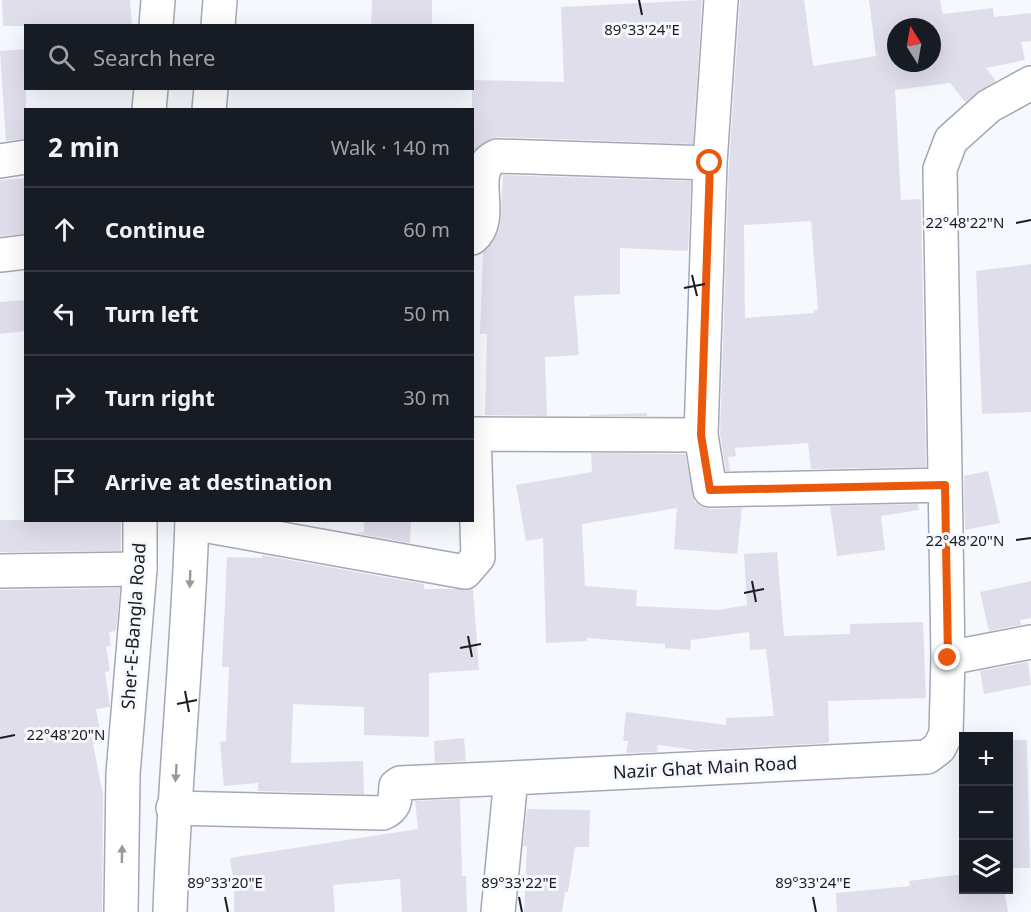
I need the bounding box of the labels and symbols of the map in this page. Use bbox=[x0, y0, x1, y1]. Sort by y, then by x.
north arrow bbox=[887, 18, 941, 72]
text: 89°33'24"E bbox=[604, 19, 680, 39]
route start bbox=[696, 149, 722, 175]
text: 22°48'22"N bbox=[926, 212, 1004, 232]
text: 22°48'20"N bbox=[926, 530, 1004, 550]
street label: Sher-E-Bangla Road bbox=[115, 542, 151, 710]
one-way arrow bbox=[185, 569, 195, 588]
route end bbox=[934, 644, 960, 670]
text: 22°48'20"N bbox=[27, 724, 105, 744]
street label: Nazir Ghat Main Road bbox=[612, 750, 798, 784]
one-way arrow bbox=[171, 764, 181, 783]
one-way arrow bbox=[117, 844, 127, 863]
text: 89°33'20"E bbox=[187, 872, 263, 892]
text: 89°33'22"E bbox=[481, 872, 557, 892]
text: 89°33'24"E bbox=[775, 872, 851, 892]

